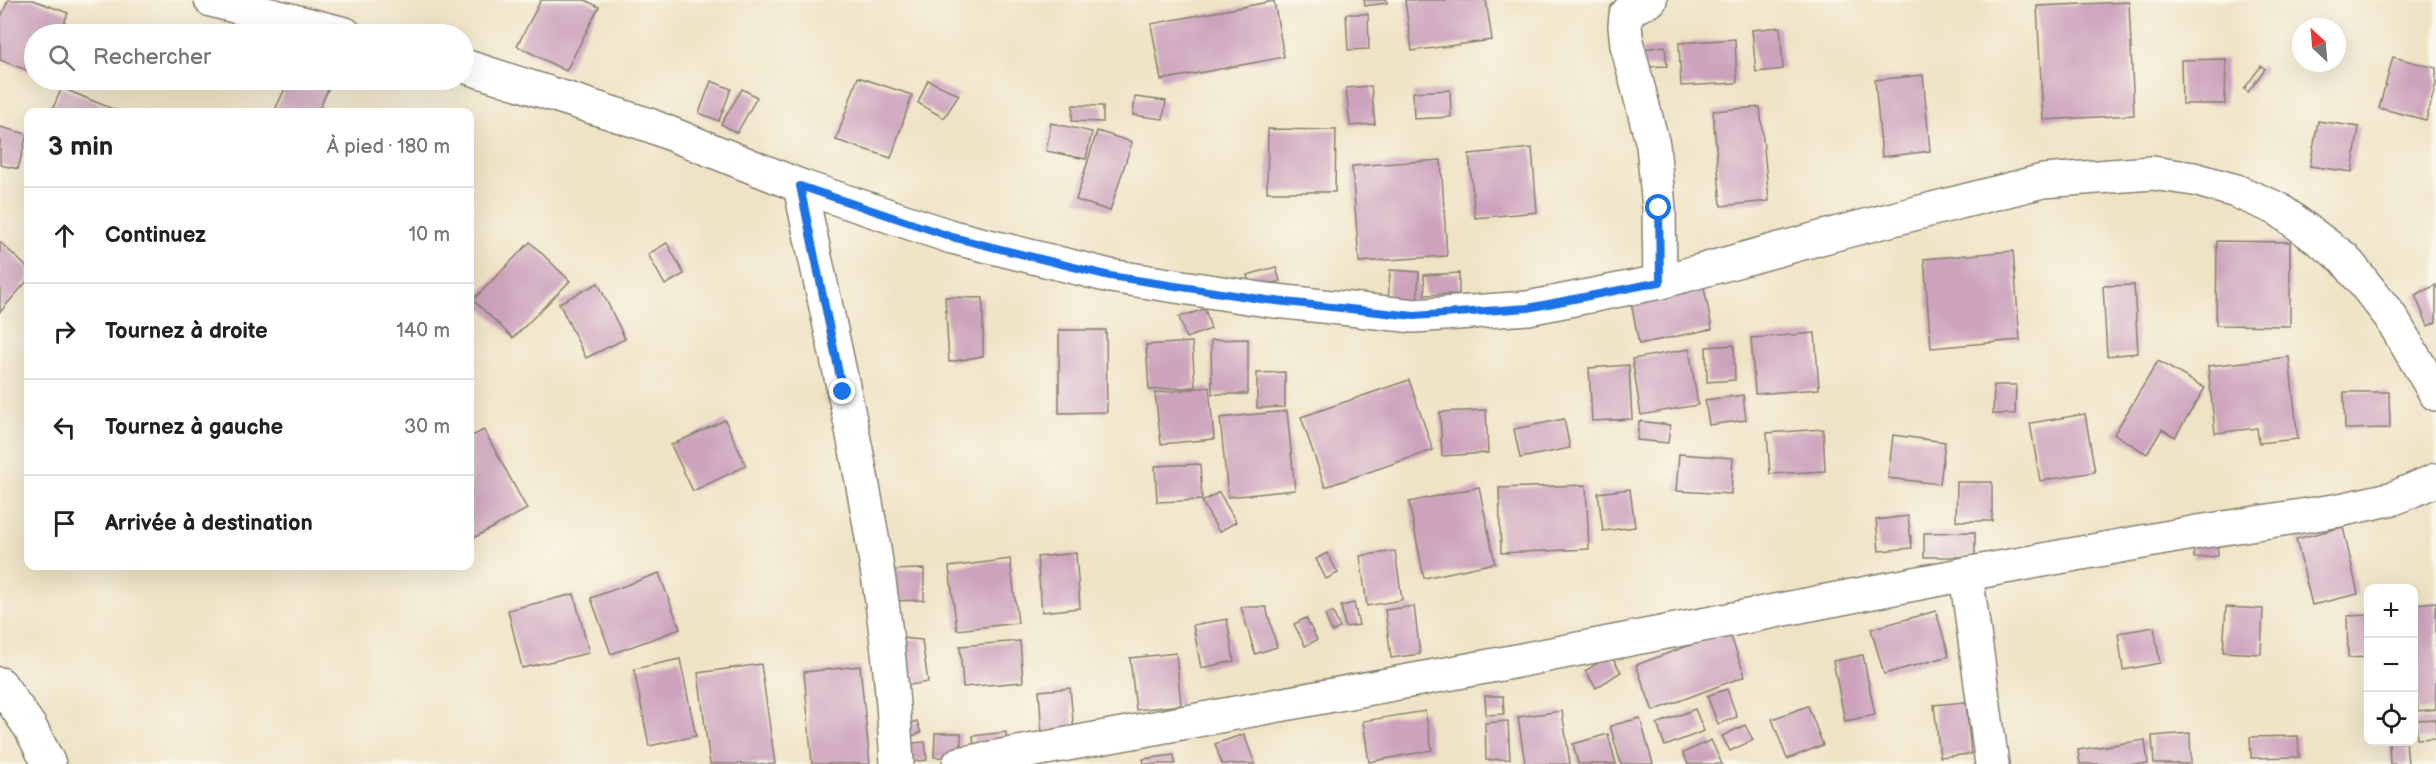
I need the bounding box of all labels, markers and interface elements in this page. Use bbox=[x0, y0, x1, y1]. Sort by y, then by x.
north arrow bbox=[2292, 18, 2346, 72]
search box bbox=[24, 24, 474, 90]
icon: search bbox=[45, 41, 78, 74]
text: Rechercher bbox=[93, 44, 211, 71]
text: 3 min bbox=[48, 132, 113, 163]
text: À pied · 180 m bbox=[327, 135, 450, 159]
route start bbox=[1645, 194, 1671, 220]
icon: ahead bbox=[48, 219, 81, 252]
text: Continuez bbox=[105, 222, 206, 249]
text: 10 m bbox=[409, 223, 450, 247]
icon: right bbox=[48, 315, 81, 348]
text: Tournez à droite bbox=[105, 318, 268, 345]
text: 140 m bbox=[396, 319, 450, 343]
route end bbox=[829, 378, 855, 404]
icon: left bbox=[48, 411, 81, 444]
text: Tournez à gauche bbox=[105, 414, 283, 441]
text: 30 m bbox=[404, 415, 450, 439]
icon: arrive bbox=[48, 507, 81, 540]
text: Arrivée à destination bbox=[105, 510, 313, 537]
map controls bbox=[2364, 584, 2418, 746]
button: + bbox=[2364, 584, 2418, 638]
button: − bbox=[2364, 638, 2418, 692]
button: locate bbox=[2364, 692, 2418, 746]

